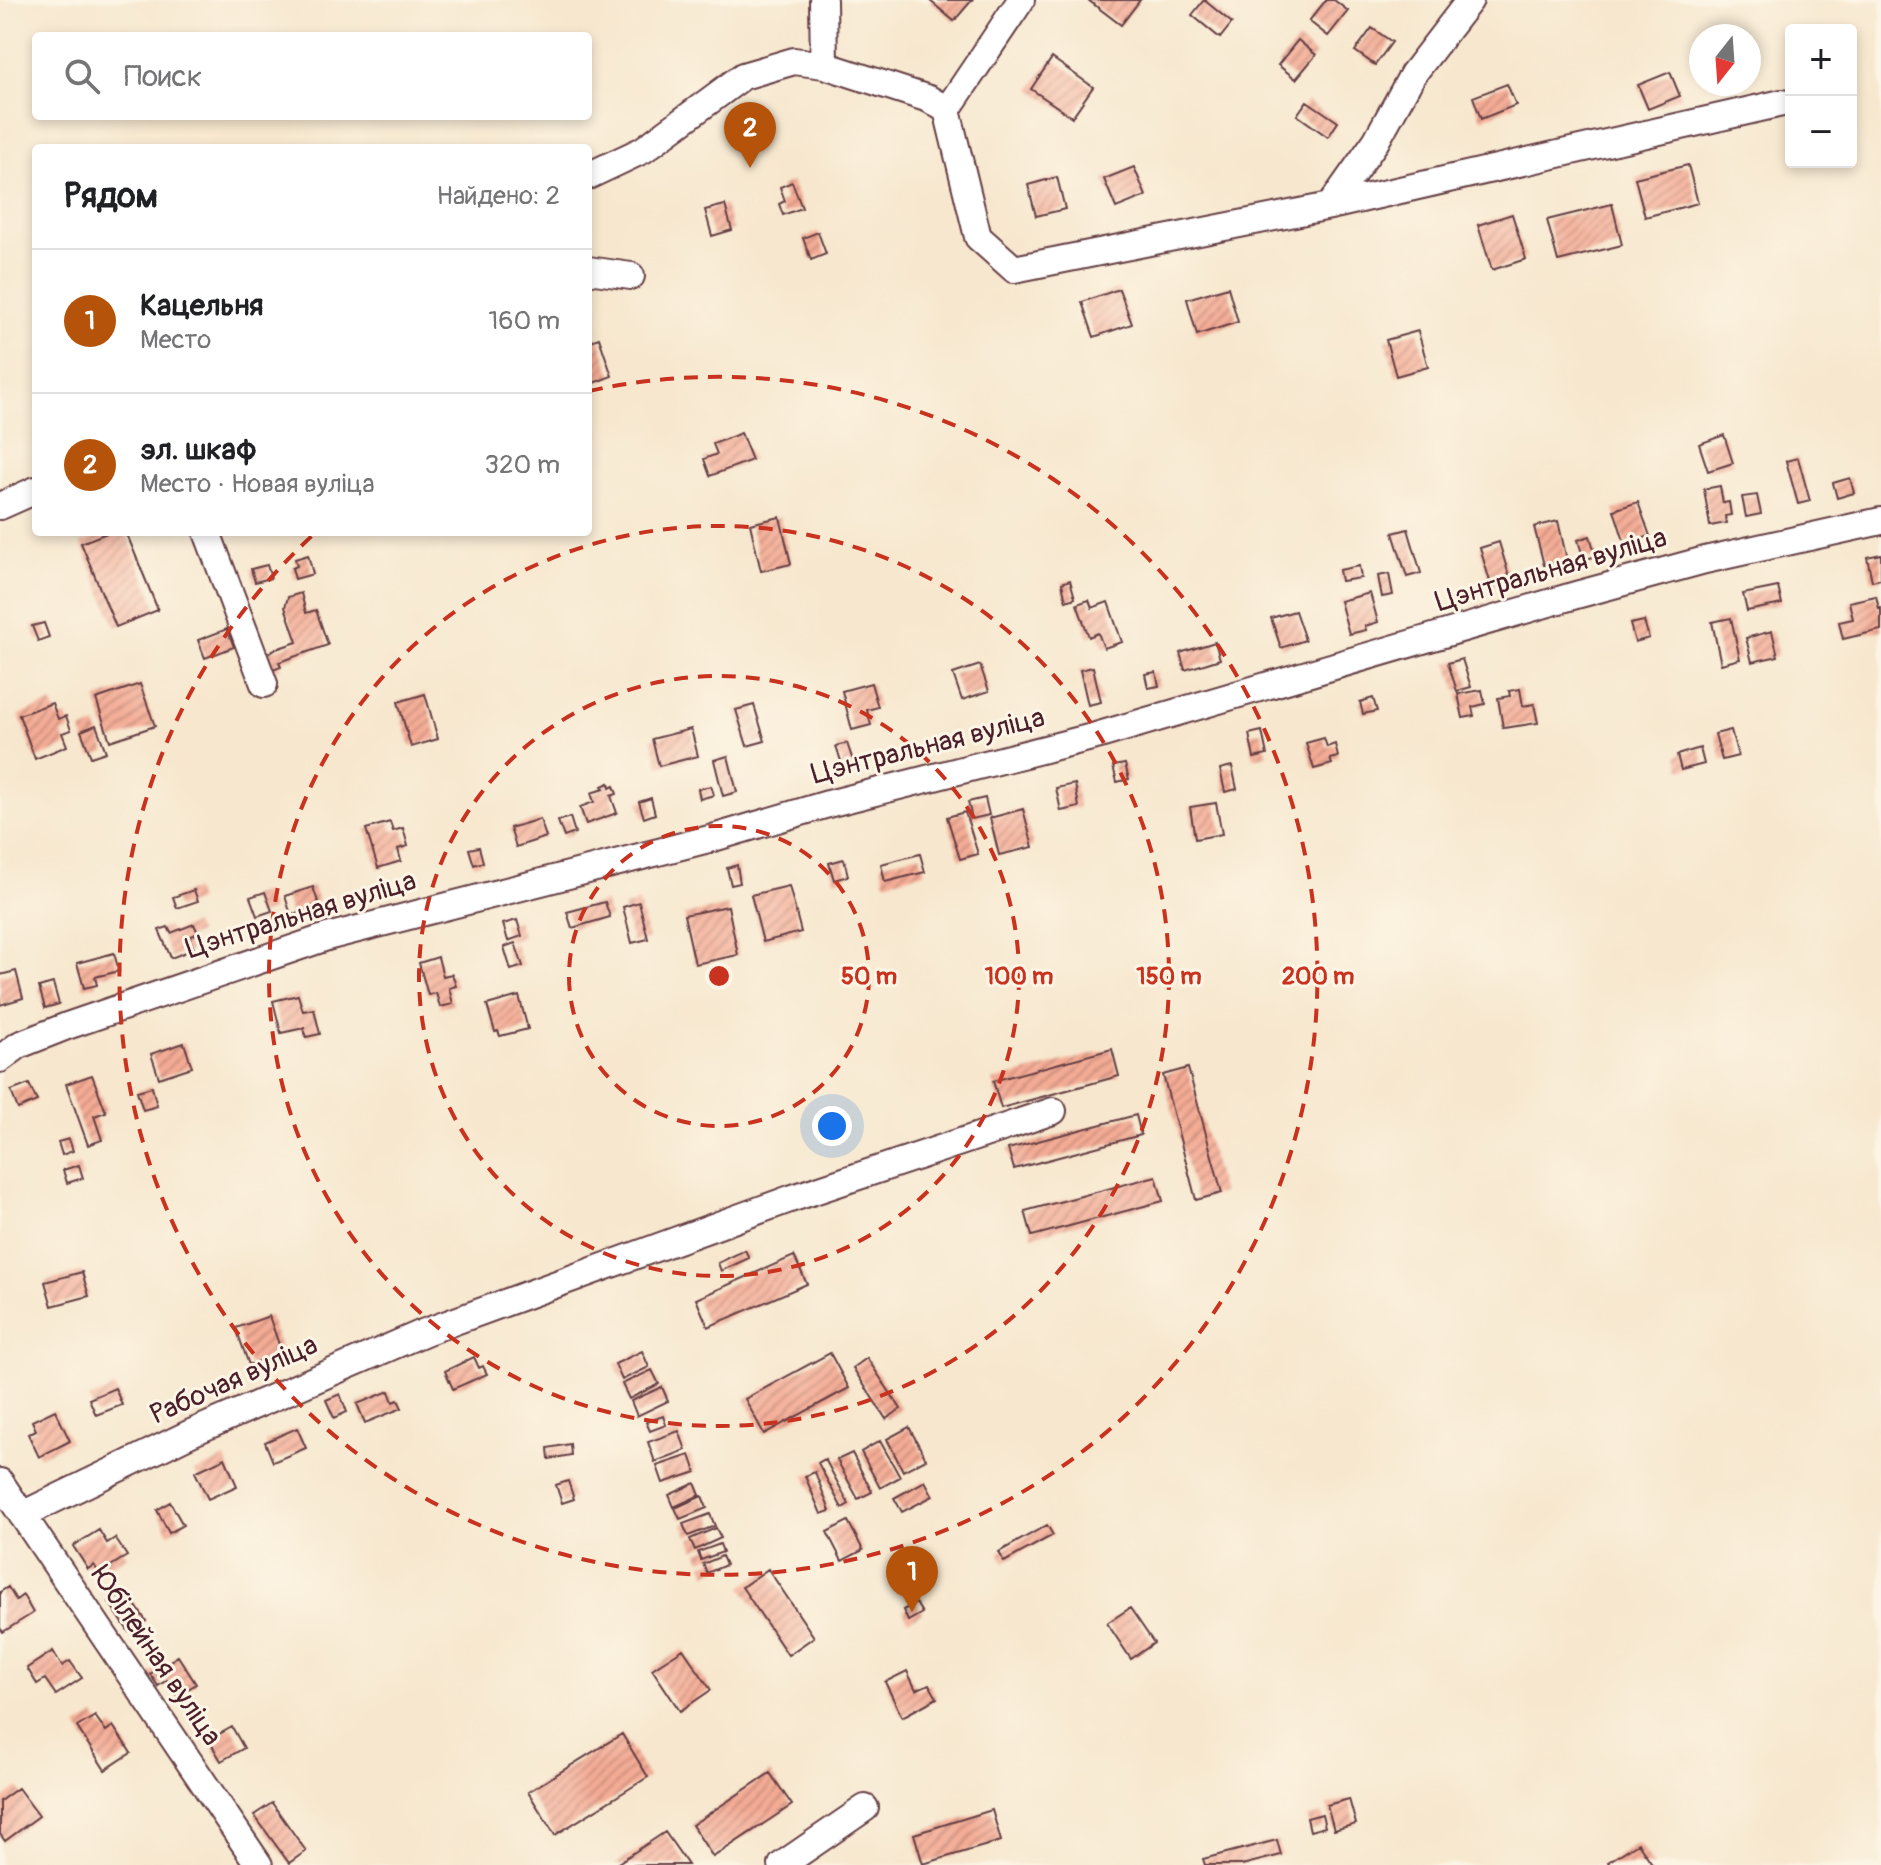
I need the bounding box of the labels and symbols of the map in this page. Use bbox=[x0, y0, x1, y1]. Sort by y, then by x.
north arrow bbox=[1689, 24, 1761, 96]
pin: 2 bbox=[724, 102, 776, 168]
street label: Цэнтральная вуліца bbox=[1431, 520, 1671, 620]
street label: Цэнтральная вуліца bbox=[808, 700, 1048, 792]
street label: Цэнтральная вуліца bbox=[182, 863, 420, 967]
centre of rings bbox=[705, 962, 733, 990]
text: 50 m bbox=[841, 962, 897, 991]
text: 100 m bbox=[985, 962, 1053, 991]
text: 150 m bbox=[1136, 962, 1202, 991]
text: 200 m bbox=[1282, 962, 1354, 991]
your location bbox=[812, 1106, 852, 1146]
street label: Рабочая вуліца bbox=[145, 1327, 323, 1433]
pin: 1 bbox=[886, 1546, 938, 1612]
street label: Юбілейная вуліца bbox=[83, 1559, 229, 1753]

